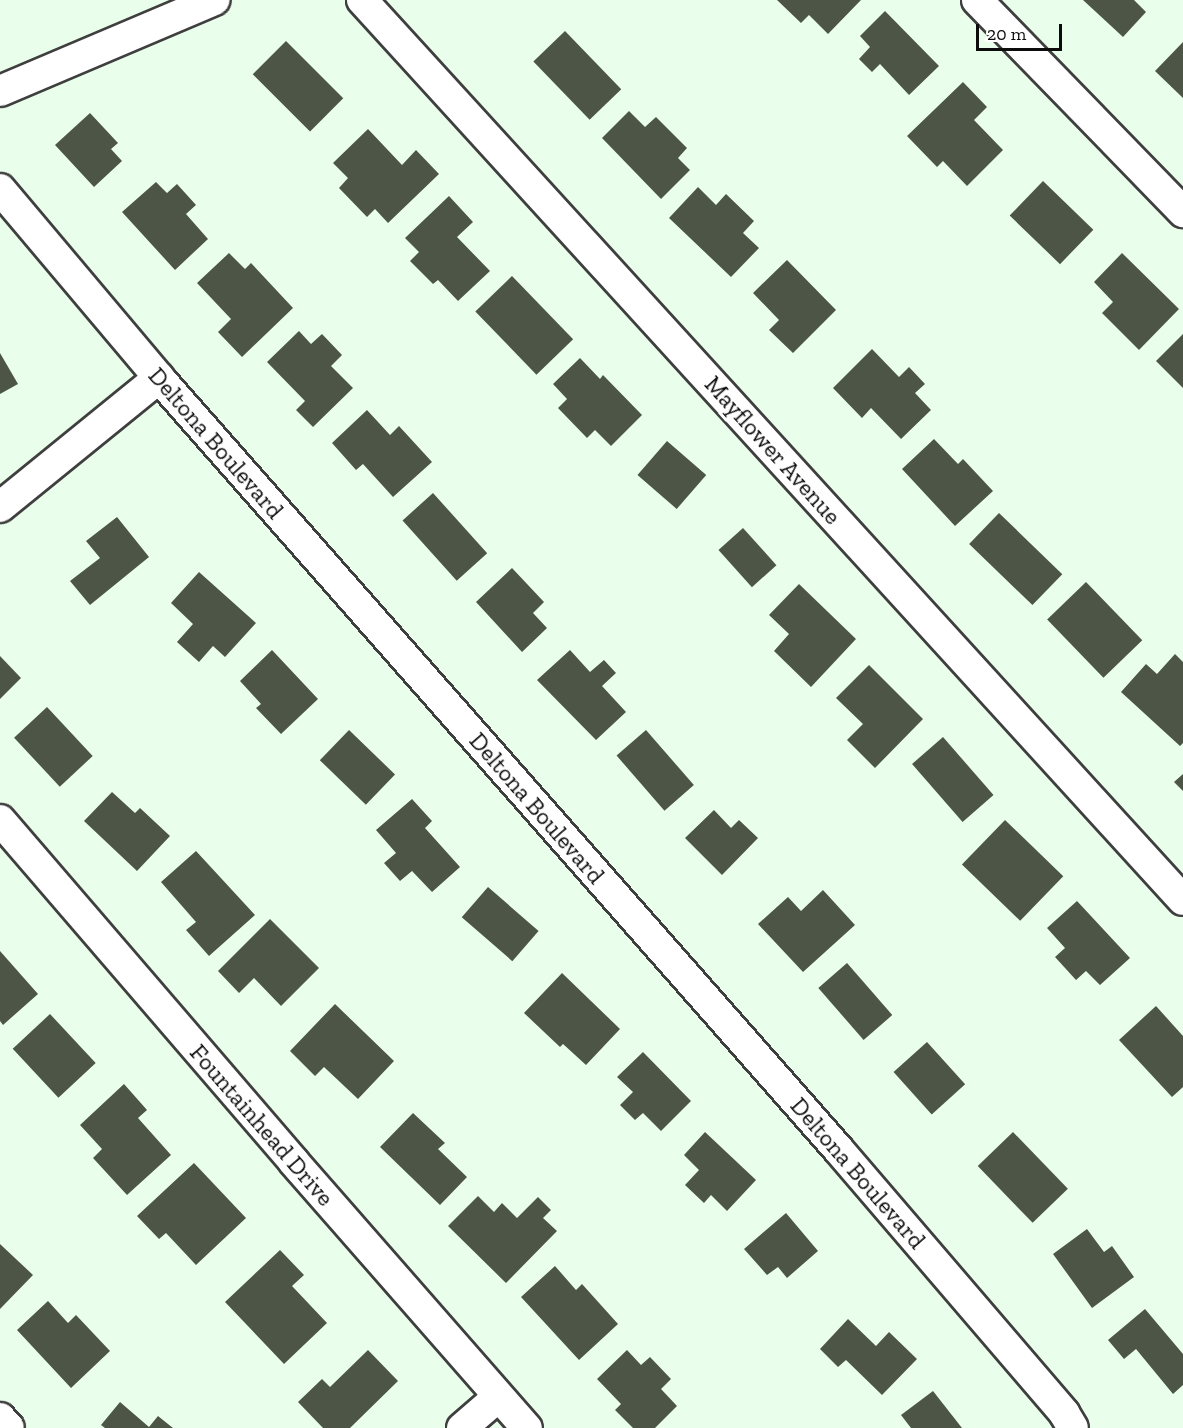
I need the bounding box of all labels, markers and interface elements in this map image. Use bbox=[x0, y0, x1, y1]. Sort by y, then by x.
scale bar bbox=[979, 12, 1064, 50]
text: 20 m bbox=[987, 23, 1026, 45]
street label: Deltona Boulevard bbox=[142, 361, 290, 525]
street label: Mayflower Avenue bbox=[698, 369, 848, 531]
street label: Deltona Boulevard bbox=[463, 726, 611, 890]
street label: Fountainhead Drive bbox=[184, 1038, 340, 1212]
street label: Deltona Boulevard bbox=[784, 1091, 932, 1255]

